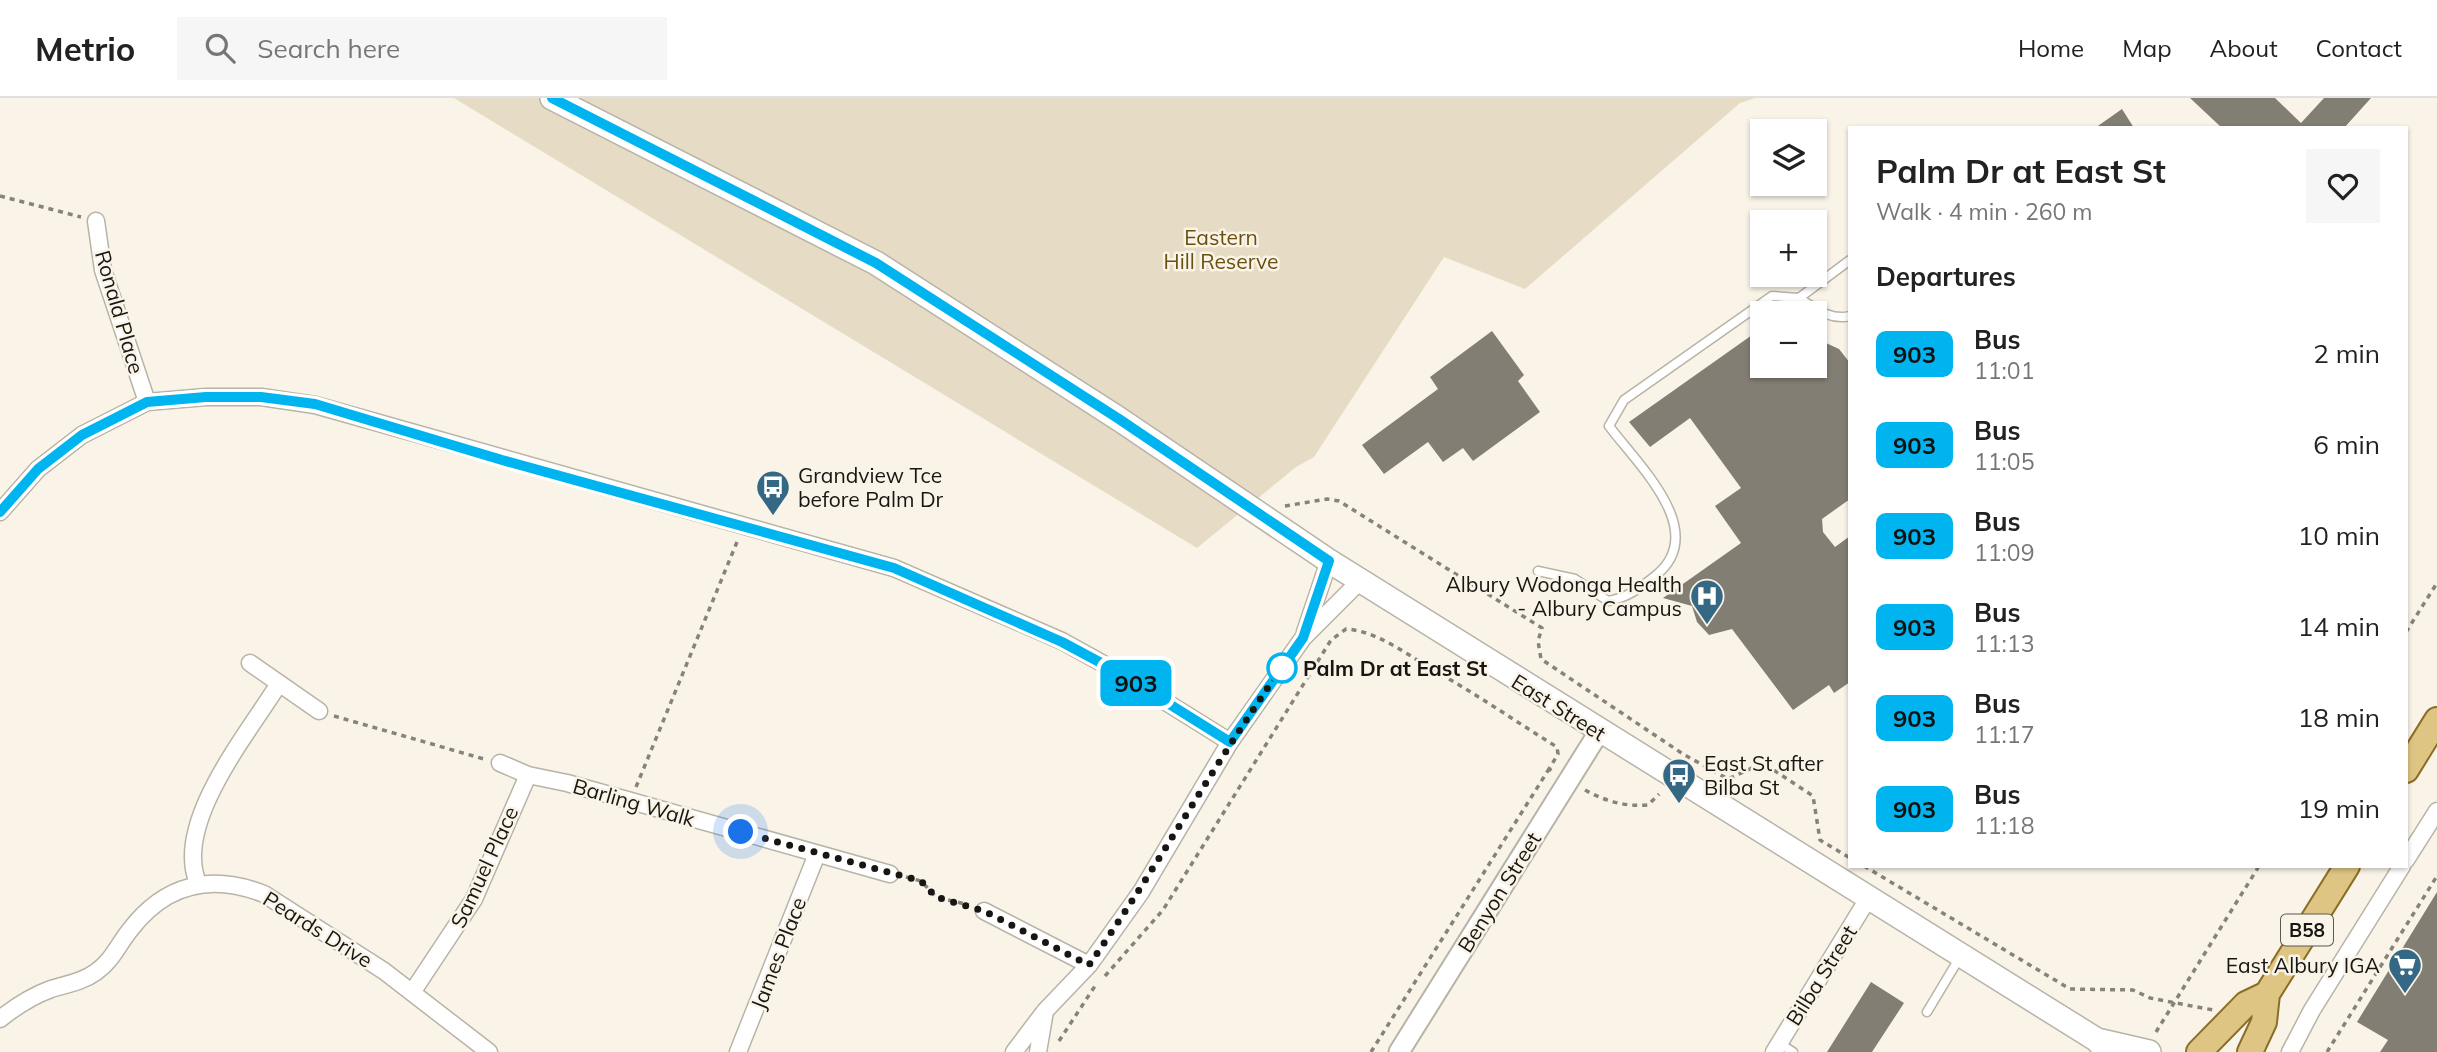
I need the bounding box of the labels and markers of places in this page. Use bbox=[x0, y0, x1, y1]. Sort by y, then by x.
place label: Grandview Tce before Palm Dr bbox=[798, 462, 944, 512]
bus stop icon: Grandview Tce before Palm Dr bbox=[754, 468, 792, 517]
place label: Albury Wodonga Health - Albury Campus bbox=[1445, 571, 1682, 621]
hospital icon: Albury Wodonga Health - Albury Campus bbox=[1688, 577, 1726, 626]
marker: Palm Dr at East St bbox=[1267, 653, 1297, 683]
place label: Palm Dr at East St bbox=[1303, 655, 1487, 681]
place label: East St after Bilba St bbox=[1704, 750, 1824, 800]
bus stop icon: East St after Bilba St bbox=[1660, 756, 1698, 805]
supermarket icon: East Albury IGA bbox=[2386, 946, 2424, 995]
place label: East Albury IGA bbox=[2226, 952, 2381, 978]

